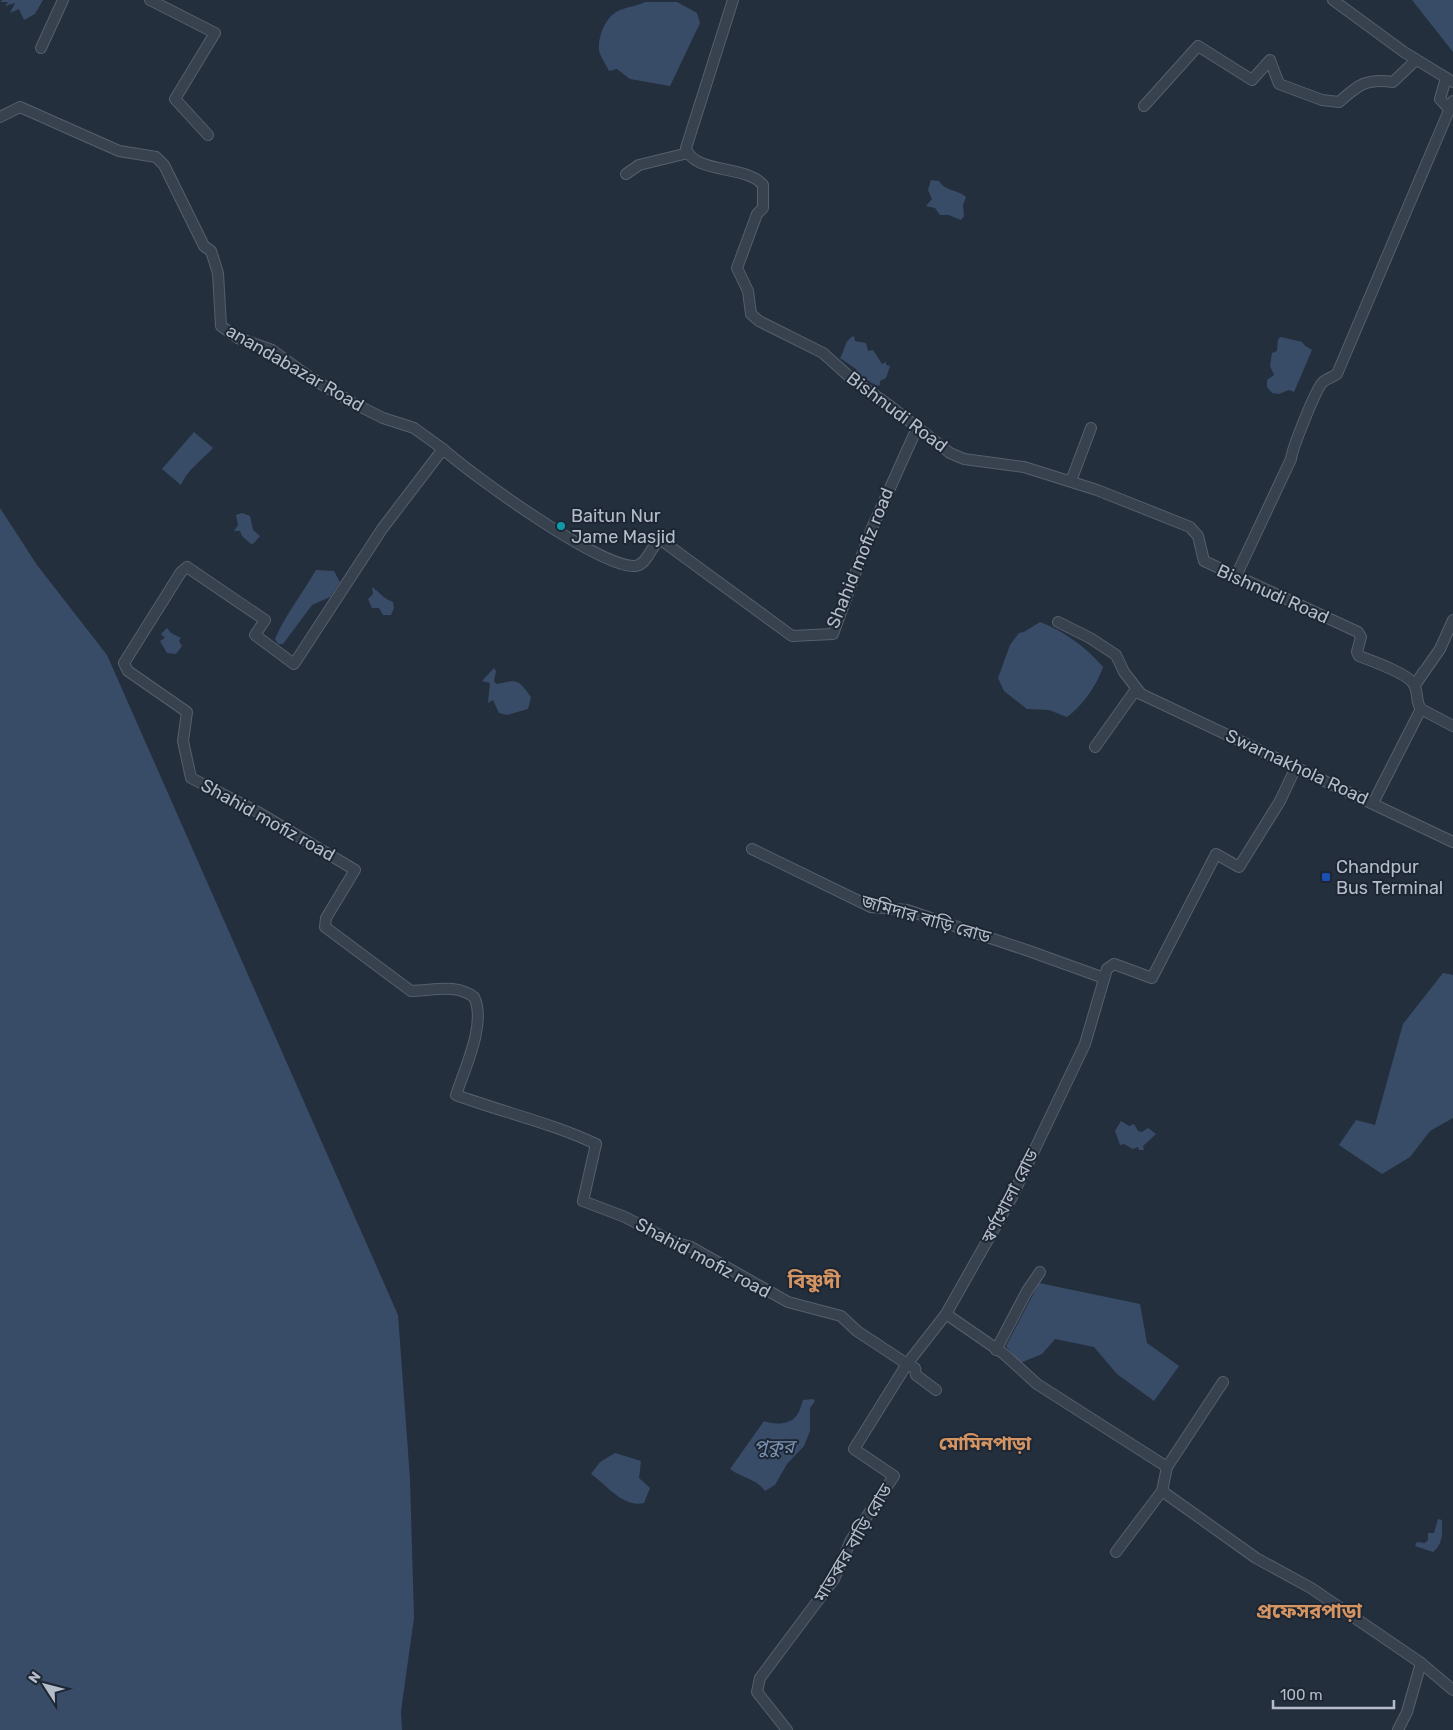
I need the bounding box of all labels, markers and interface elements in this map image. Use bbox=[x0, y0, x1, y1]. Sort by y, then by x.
street label: anandabazar Road bbox=[222, 320, 368, 416]
street label: Bishnudi Road bbox=[842, 367, 952, 457]
street label: Shahid mofiz road bbox=[822, 484, 898, 632]
place label: Baitun Nur Jame Masjid bbox=[571, 505, 676, 548]
marker: Baitun Nur Jame Masjid bbox=[555, 520, 567, 532]
street label: Bishnudi Road bbox=[1214, 559, 1332, 629]
street label: Swarnakhola Road bbox=[1222, 724, 1372, 810]
street label: Shahid mofiz road bbox=[197, 774, 339, 866]
place label: Chandpur Bus Terminal bbox=[1336, 856, 1443, 899]
marker: Chandpur Bus Terminal bbox=[1320, 871, 1332, 883]
street label: জমিদার বাড়ি রোড bbox=[858, 890, 993, 948]
street label: স্বর্ণখোলা রোড bbox=[976, 1145, 1043, 1248]
street label: Shahid mofiz road bbox=[632, 1213, 774, 1303]
district label: বিষ্ণুদী bbox=[787, 1269, 841, 1293]
district label: মোমিনপাড়া bbox=[939, 1432, 1032, 1455]
water label: পুকুর bbox=[754, 1435, 798, 1458]
street label: মাতব্বর বাড়ি রোড bbox=[809, 1480, 897, 1607]
district label: প্রফেসরপাড়া bbox=[1256, 1599, 1362, 1623]
north arrow bbox=[20, 1660, 70, 1710]
text: N bbox=[25, 1669, 45, 1687]
scale bar bbox=[1273, 1678, 1394, 1710]
text: 100 m bbox=[1280, 1686, 1322, 1704]

